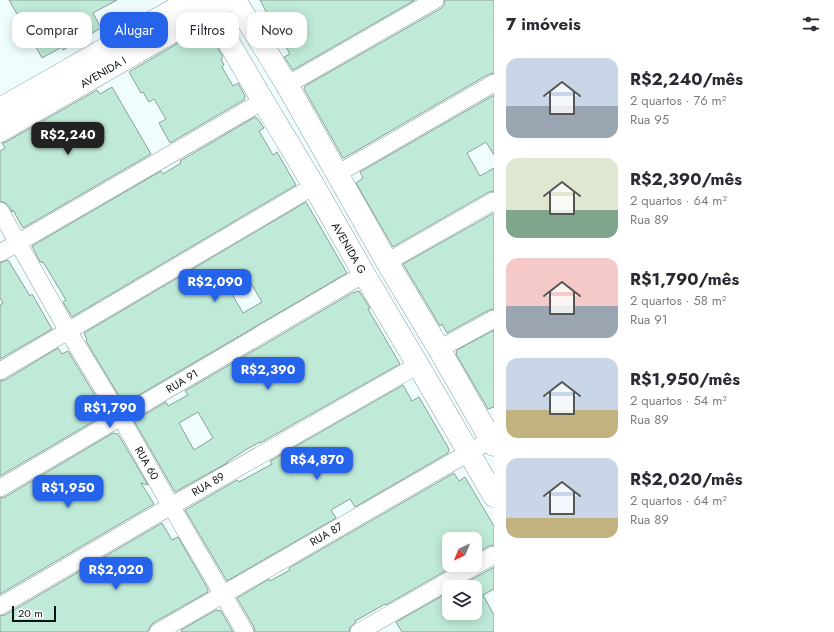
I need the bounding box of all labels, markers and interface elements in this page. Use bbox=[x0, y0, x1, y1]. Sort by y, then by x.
chip: Comprar bbox=[12, 12, 92, 48]
chip: Alugar bbox=[100, 12, 168, 48]
chip: Filtros bbox=[176, 12, 239, 48]
chip: Novo bbox=[247, 12, 307, 48]
text: 7 imóveis bbox=[506, 12, 581, 36]
icon: filters bbox=[800, 13, 822, 35]
street label: AVENIDA I bbox=[77, 52, 129, 92]
text: R$2,240/mês bbox=[630, 67, 743, 91]
icon: home bbox=[538, 74, 586, 122]
text: 2 quartos · 76 m² bbox=[630, 91, 726, 110]
text: Rua 95 bbox=[630, 110, 669, 129]
pin: R$2,240 bbox=[31, 122, 105, 156]
text: R$2,240 bbox=[40, 125, 96, 144]
text: R$2,390/mês bbox=[630, 167, 742, 191]
icon: home bbox=[538, 174, 586, 222]
text: 2 quartos · 64 m² bbox=[630, 191, 727, 210]
text: Rua 89 bbox=[630, 210, 669, 229]
street label: AVENIDA G bbox=[328, 219, 370, 277]
text: R$1,790/mês bbox=[630, 267, 739, 291]
pin: R$2,090 bbox=[178, 269, 252, 303]
text: R$2,090 bbox=[187, 272, 243, 291]
icon: home bbox=[538, 274, 586, 322]
text: 2 quartos · 58 m² bbox=[630, 291, 726, 310]
text: Rua 91 bbox=[630, 310, 668, 329]
pin: R$2,390 bbox=[231, 357, 305, 391]
text: R$2,390 bbox=[241, 360, 295, 379]
street label: RUA 91 bbox=[163, 365, 201, 397]
text: R$1,950/mês bbox=[630, 367, 740, 391]
icon: home bbox=[538, 374, 586, 422]
text: 2 quartos · 54 m² bbox=[630, 391, 727, 410]
pin: R$1,790 bbox=[73, 395, 147, 429]
text: R$1,790 bbox=[84, 398, 136, 417]
text: Rua 89 bbox=[630, 410, 669, 429]
street label: RUA 60 bbox=[131, 443, 163, 483]
pin: R$4,870 bbox=[280, 447, 354, 481]
text: R$4,870 bbox=[290, 450, 344, 469]
text: R$2,020/mês bbox=[630, 467, 742, 491]
street label: RUA 89 bbox=[188, 468, 228, 500]
icon: home bbox=[538, 474, 586, 522]
pin: R$1,950 bbox=[31, 475, 105, 509]
text: R$1,950 bbox=[41, 478, 95, 497]
text: 2 quartos · 64 m² bbox=[630, 491, 727, 510]
text: Rua 89 bbox=[630, 510, 669, 529]
street label: RUA 87 bbox=[307, 518, 345, 550]
north arrow bbox=[442, 532, 482, 572]
map controls bbox=[442, 532, 482, 620]
pin: R$2,020 bbox=[79, 557, 153, 591]
text: R$2,020 bbox=[89, 560, 143, 579]
button: layers bbox=[442, 580, 482, 620]
scale bar bbox=[12, 604, 56, 623]
text: 20 m bbox=[18, 605, 43, 621]

